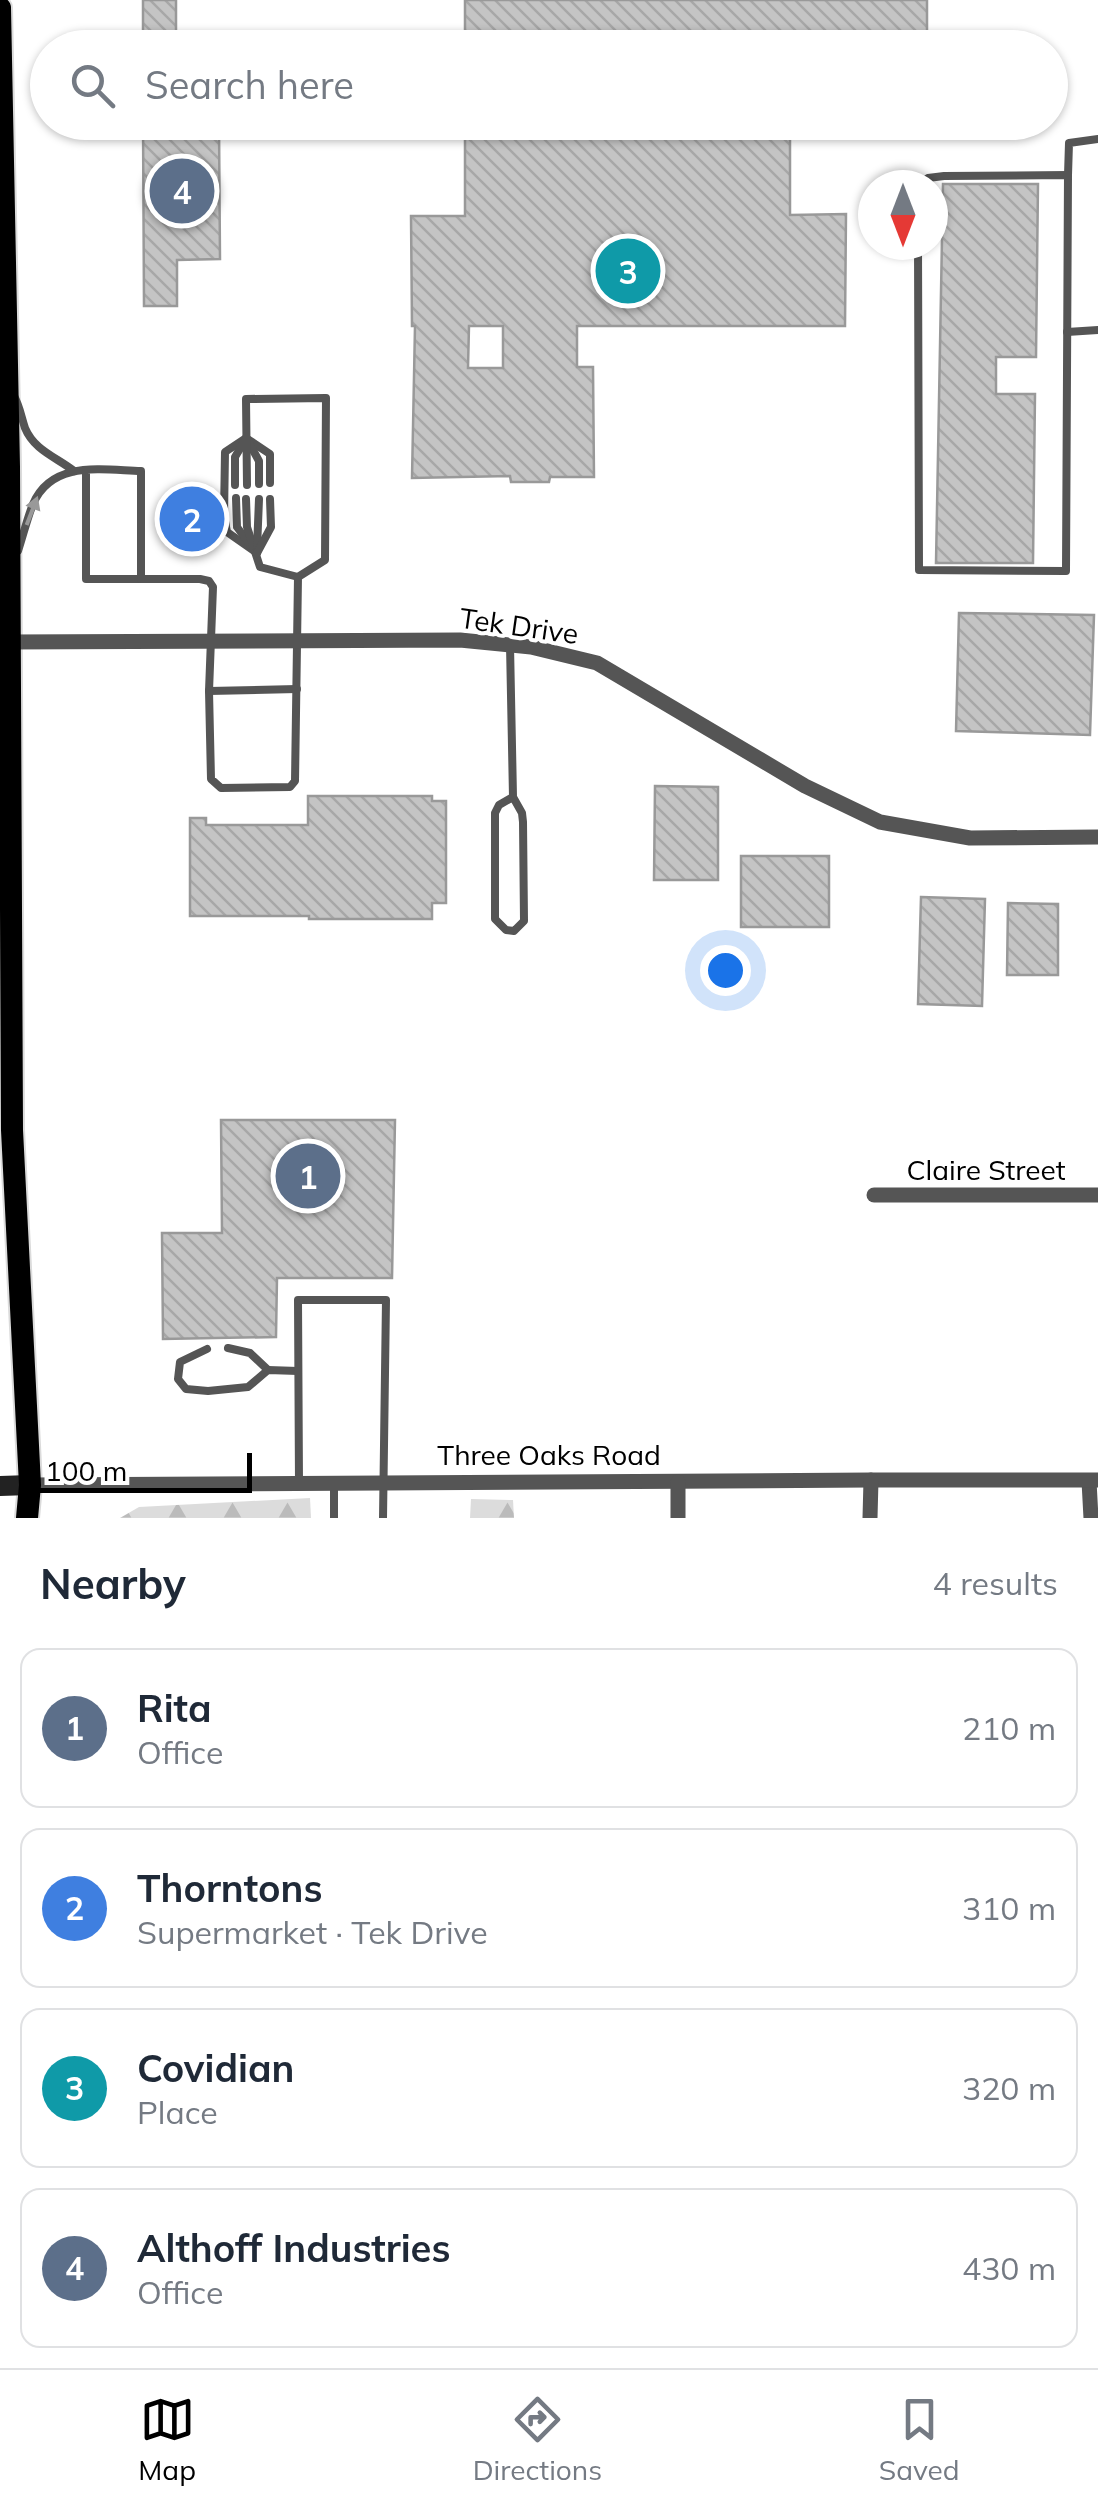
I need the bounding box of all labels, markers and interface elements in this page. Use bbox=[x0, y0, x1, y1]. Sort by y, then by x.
search box bbox=[30, 30, 1068, 140]
icon: search bbox=[65, 58, 120, 113]
text: Search here bbox=[145, 61, 354, 109]
pin: 4 bbox=[150, 154, 214, 228]
north arrow bbox=[858, 170, 948, 260]
pin: 3 bbox=[596, 234, 660, 308]
pin: 2 bbox=[160, 482, 224, 556]
one-way arrow bbox=[25, 496, 40, 526]
street label: Tek Drive bbox=[458, 600, 581, 651]
your location bbox=[700, 945, 751, 996]
pin: 1 bbox=[276, 1138, 340, 1214]
street label: Claire Street bbox=[906, 1152, 1066, 1187]
street label: Three Oaks Road bbox=[437, 1437, 661, 1472]
scale bar bbox=[30, 1448, 252, 1492]
text: 100 m bbox=[45, 1453, 127, 1488]
text: Nearby bbox=[40, 1557, 186, 1610]
text: 4 results bbox=[933, 1563, 1058, 1603]
text: Rita bbox=[137, 1684, 212, 1732]
text: 1 bbox=[65, 1708, 84, 1748]
text: 210 m bbox=[962, 1708, 1056, 1748]
text: Office bbox=[137, 1732, 223, 1772]
text: Thorntons bbox=[137, 1864, 322, 1912]
text: 2 bbox=[65, 1888, 84, 1928]
text: 310 m bbox=[962, 1888, 1056, 1928]
text: Supermarket · Tek Drive bbox=[137, 1912, 488, 1952]
text: Covidian bbox=[137, 2044, 294, 2092]
text: 3 bbox=[65, 2068, 84, 2108]
text: 320 m bbox=[962, 2068, 1056, 2108]
text: Place bbox=[137, 2092, 218, 2132]
text: Althoff Industries bbox=[137, 2224, 450, 2272]
text: 4 bbox=[65, 2248, 84, 2288]
text: 430 m bbox=[962, 2248, 1056, 2288]
text: Office bbox=[137, 2272, 223, 2312]
tab: Map bbox=[138, 2392, 196, 2487]
tab: Directions bbox=[473, 2392, 602, 2487]
tab: Saved bbox=[879, 2392, 960, 2487]

